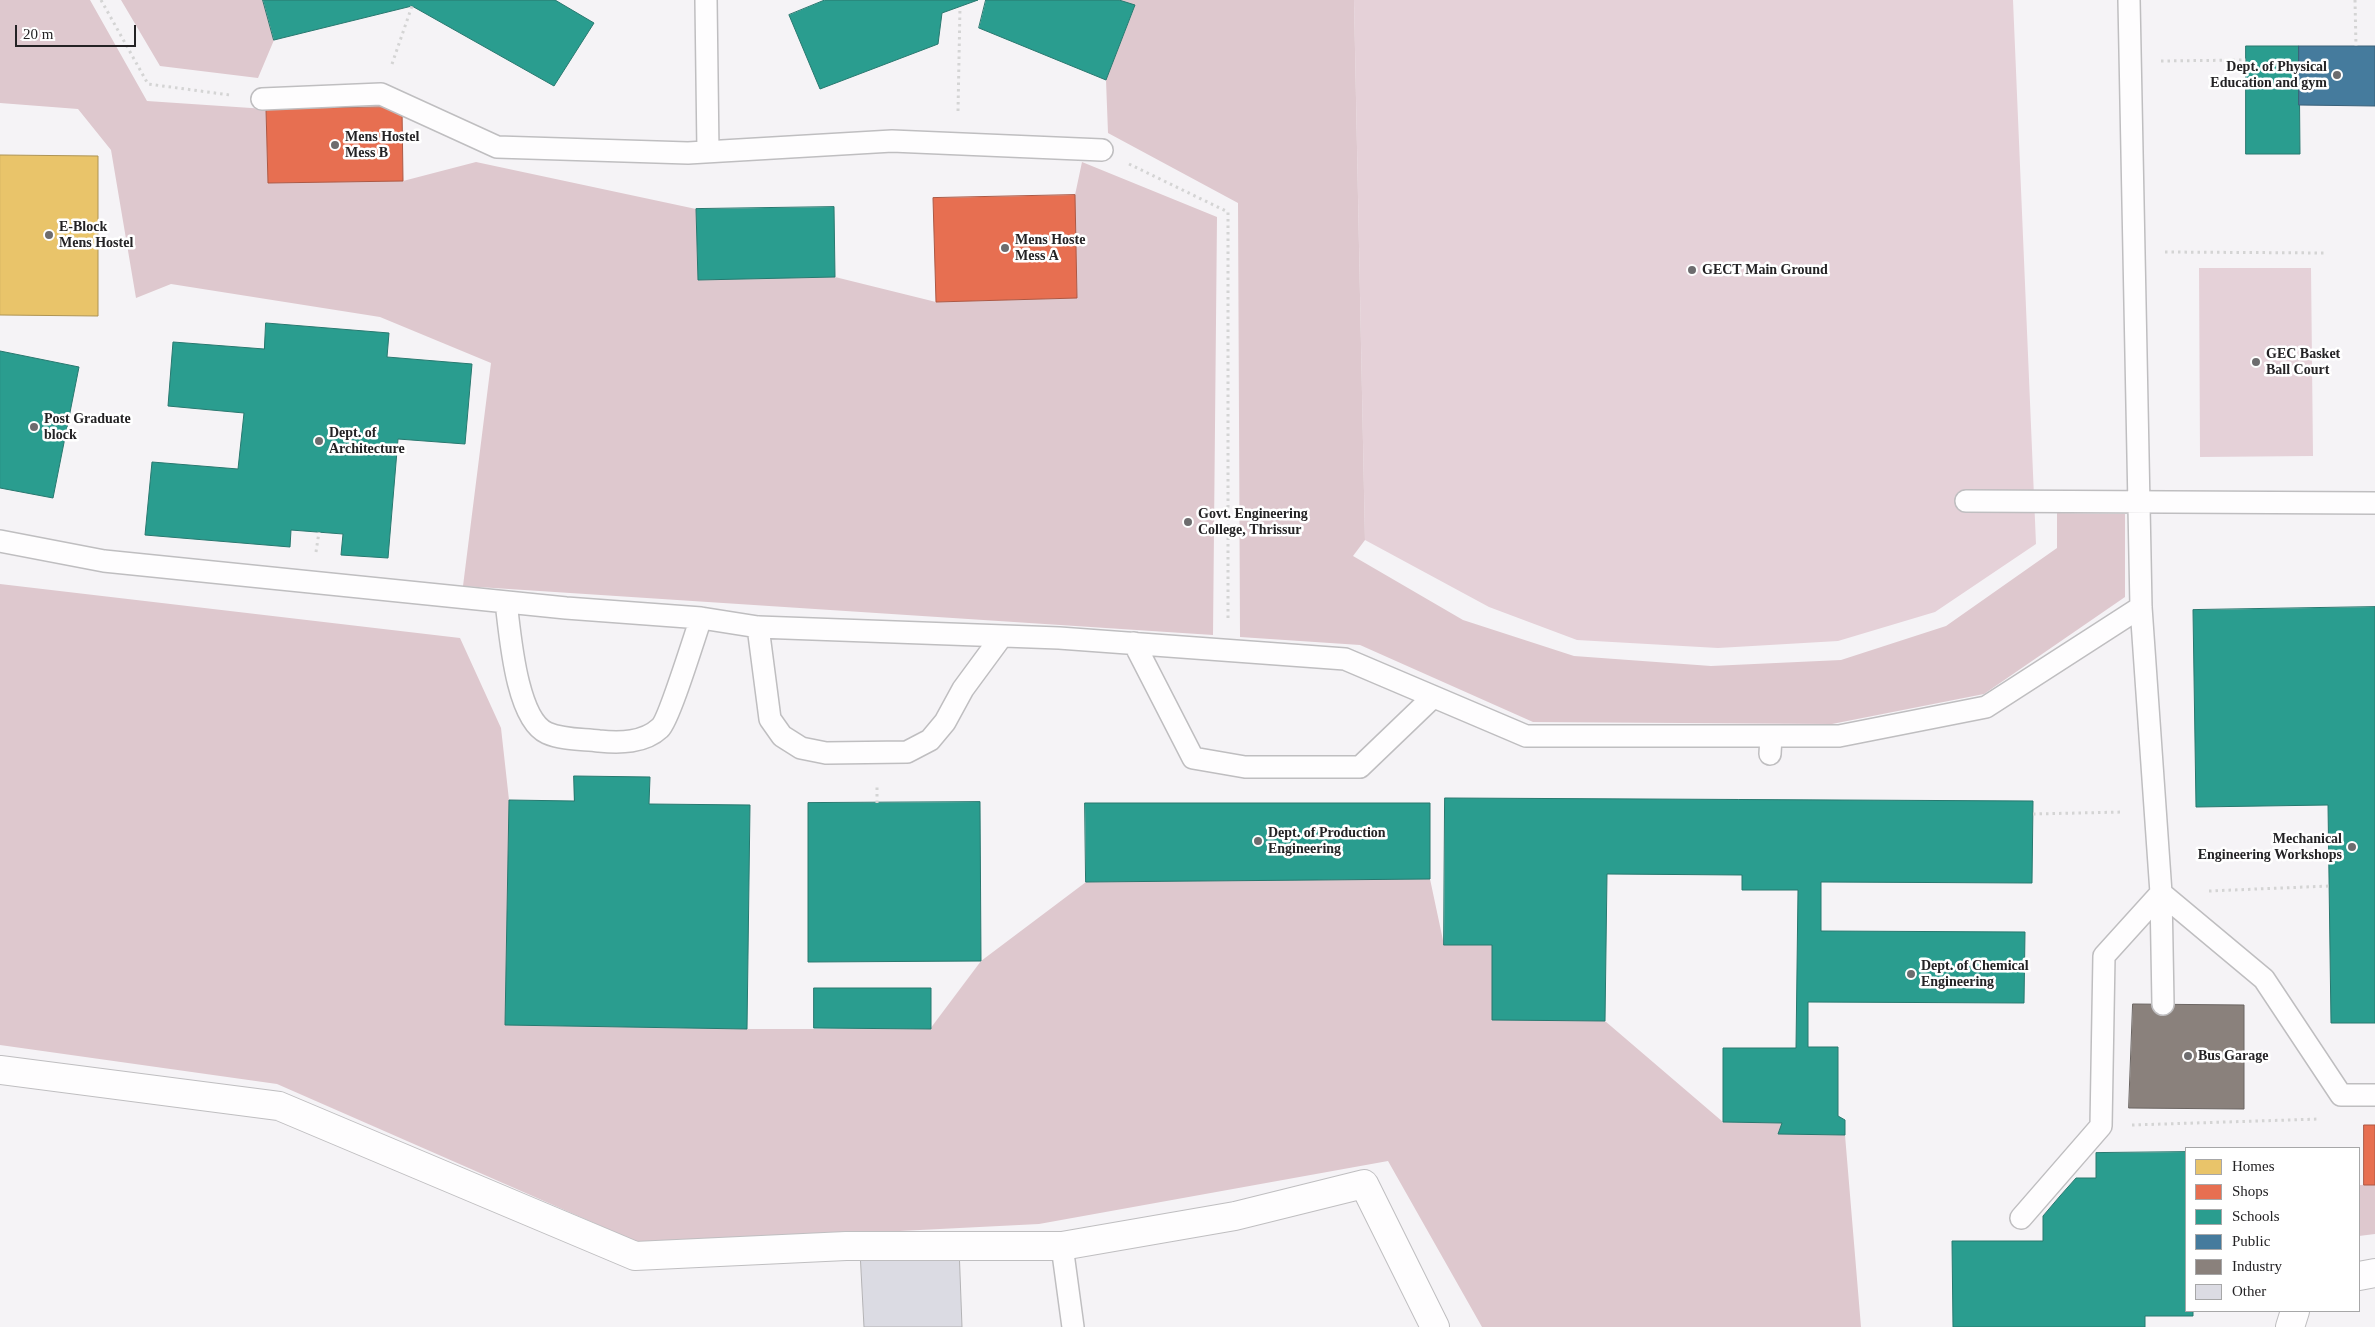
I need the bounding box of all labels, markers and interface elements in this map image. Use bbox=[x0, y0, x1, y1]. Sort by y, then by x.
scale bar bbox=[18, 15, 139, 47]
text: 20 m bbox=[23, 26, 53, 42]
place label: Dept. of Physical Education and gym bbox=[2210, 59, 2327, 92]
marker: Dept. of Physical Education and gym bbox=[2331, 69, 2343, 81]
place label: Mens Hostel Mess B bbox=[345, 129, 419, 162]
marker: Mens Hostel Mess B bbox=[329, 139, 341, 151]
place label: E-Block Mens Hostel bbox=[59, 219, 133, 252]
marker: E-Block Mens Hostel bbox=[43, 229, 55, 241]
place label: Mens Hoste Mess A bbox=[1015, 232, 1085, 264]
marker: Mens Hoste Mess A bbox=[999, 242, 1011, 254]
place label: GECT Main Ground bbox=[1702, 262, 1828, 278]
marker: GECT Main Ground bbox=[1686, 264, 1698, 276]
place label: GEC Basket Ball Court bbox=[2266, 346, 2340, 378]
marker: GEC Basket Ball Court bbox=[2250, 356, 2262, 368]
place label: Post Graduate block bbox=[44, 411, 131, 444]
marker: Post Graduate block bbox=[28, 421, 40, 433]
place label: Dept. of Architecture bbox=[329, 425, 405, 458]
marker: Dept. of Architecture bbox=[313, 435, 325, 447]
place label: Govt. Engineering College, Thrissur bbox=[1198, 506, 1308, 538]
marker: Govt. Engineering College, Thrissur bbox=[1182, 516, 1194, 528]
place label: Dept. of Production Engineering bbox=[1268, 825, 1386, 858]
place label: Mechanical Engineering Workshops bbox=[2198, 831, 2342, 864]
marker: Dept. of Production Engineering bbox=[1252, 835, 1264, 847]
marker: Mechanical Engineering Workshops bbox=[2346, 841, 2358, 853]
place label: Dept. of Chemical Engineering bbox=[1921, 958, 2029, 990]
marker: Dept. of Chemical Engineering bbox=[1905, 968, 1917, 980]
place label: Bus Garage bbox=[2198, 1048, 2268, 1064]
marker: Bus Garage bbox=[2182, 1050, 2194, 1062]
legend bbox=[2185, 1147, 2360, 1312]
text: Homes bbox=[2232, 1158, 2275, 1174]
text: Shops bbox=[2232, 1183, 2269, 1199]
text: Schools bbox=[2232, 1208, 2280, 1224]
text: Public bbox=[2232, 1233, 2270, 1249]
text: Industry bbox=[2232, 1258, 2282, 1274]
text: Other bbox=[2232, 1283, 2266, 1299]

